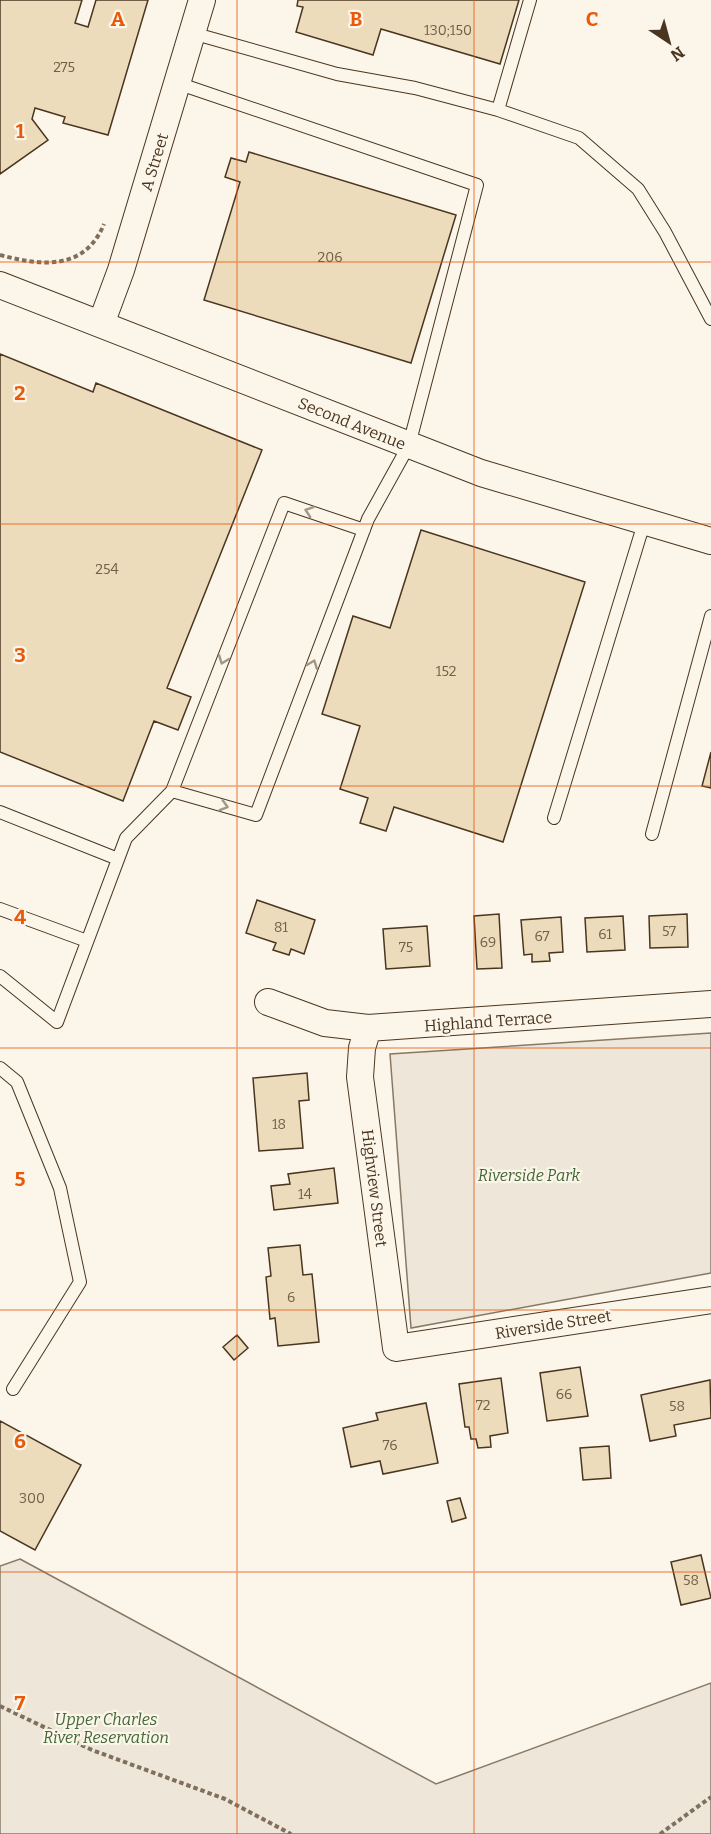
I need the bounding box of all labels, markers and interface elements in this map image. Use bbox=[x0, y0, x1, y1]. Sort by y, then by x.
text: A bbox=[111, 7, 126, 31]
text: B bbox=[350, 7, 363, 31]
text: C bbox=[586, 7, 598, 31]
north arrow bbox=[639, 12, 699, 72]
house number: 130;150 bbox=[424, 22, 472, 39]
text: N bbox=[667, 42, 688, 65]
house number: 275 bbox=[53, 59, 75, 76]
text: 1 bbox=[16, 119, 25, 143]
street label: A Street bbox=[137, 131, 172, 193]
house number: 206 bbox=[318, 249, 342, 266]
text: 2 bbox=[14, 381, 26, 405]
street label: Second Avenue bbox=[295, 393, 408, 454]
one-way arrow bbox=[304, 506, 315, 518]
house number: 254 bbox=[95, 561, 119, 578]
text: 3 bbox=[14, 643, 26, 667]
one-way arrow bbox=[217, 654, 230, 665]
one-way arrow bbox=[306, 659, 319, 669]
house number: 152 bbox=[436, 663, 456, 680]
one-way arrow bbox=[218, 799, 229, 811]
text: 4 bbox=[14, 905, 26, 929]
house number: 81 bbox=[274, 919, 288, 936]
house number: 57 bbox=[662, 923, 676, 940]
house number: 61 bbox=[598, 926, 612, 943]
house number: 67 bbox=[534, 928, 550, 945]
house number: 69 bbox=[480, 934, 496, 951]
house number: 75 bbox=[399, 939, 413, 956]
street label: Highland Terrace bbox=[423, 1008, 553, 1035]
house number: 18 bbox=[272, 1116, 286, 1133]
street label: Highview Street bbox=[358, 1128, 391, 1248]
park label: Riverside Park bbox=[478, 1166, 581, 1185]
text: 5 bbox=[15, 1167, 26, 1191]
house number: 14 bbox=[298, 1186, 312, 1203]
house number: 6 bbox=[287, 1289, 295, 1306]
street label: Riverside Street bbox=[494, 1306, 613, 1343]
house number: 66 bbox=[556, 1386, 572, 1403]
house number: 72 bbox=[476, 1397, 490, 1414]
house number: 58 bbox=[669, 1398, 685, 1415]
text: 6 bbox=[14, 1429, 26, 1453]
house number: 76 bbox=[382, 1437, 398, 1454]
house number: 300 bbox=[19, 1490, 45, 1507]
house number: 58 bbox=[683, 1572, 699, 1589]
text: 7 bbox=[15, 1691, 26, 1715]
park label: Upper Charles River Reservation bbox=[43, 1710, 169, 1747]

